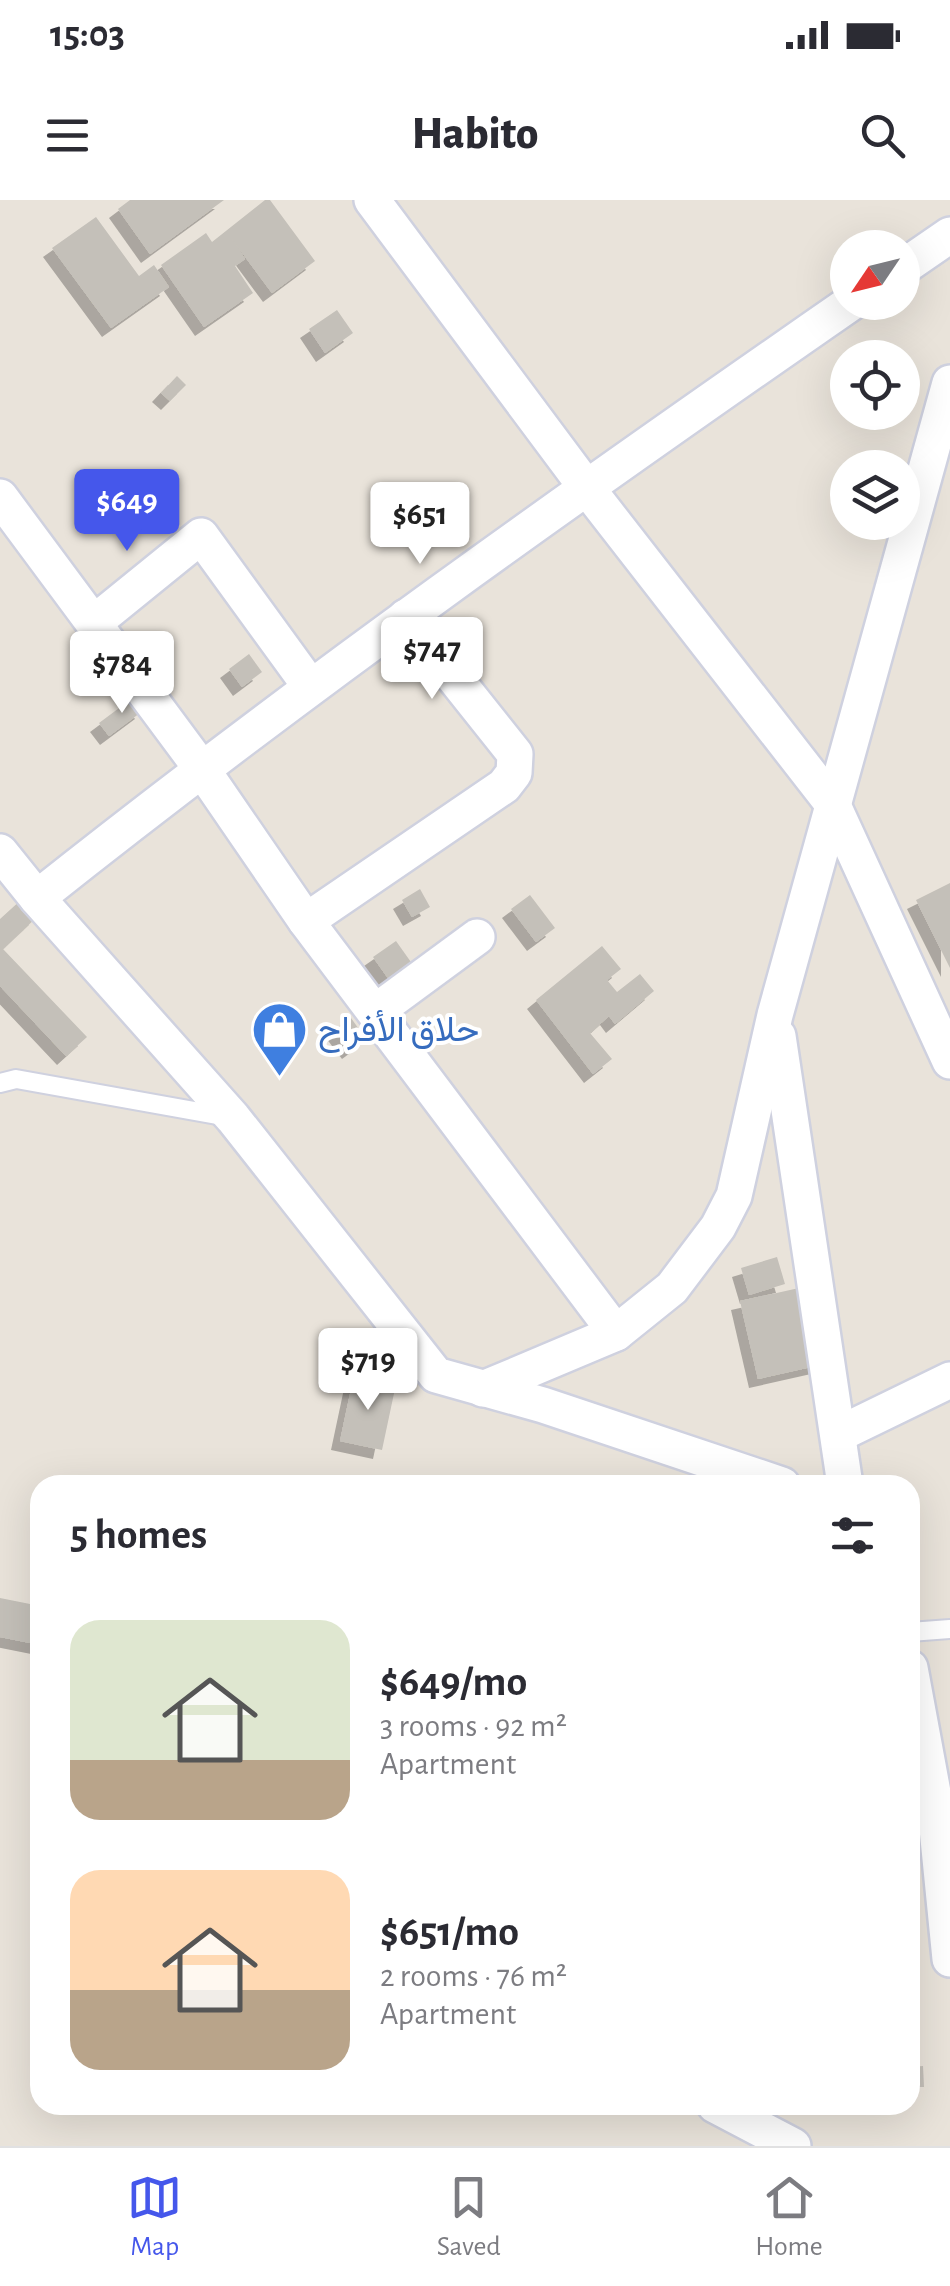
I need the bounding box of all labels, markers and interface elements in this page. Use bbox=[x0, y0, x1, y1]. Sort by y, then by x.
text: 15:03 bbox=[50, 16, 125, 54]
icon: menu bbox=[40, 108, 95, 163]
icon: search bbox=[855, 108, 910, 163]
text: Habito bbox=[412, 112, 538, 157]
north arrow bbox=[830, 230, 920, 320]
map controls bbox=[830, 230, 920, 540]
button: locate bbox=[830, 340, 920, 430]
button: layers bbox=[830, 450, 920, 540]
pin: $649 bbox=[68, 469, 186, 554]
pin: $651 bbox=[361, 482, 479, 567]
text: $649 bbox=[96, 485, 158, 517]
text: $651 bbox=[392, 498, 448, 530]
pin: $747 bbox=[373, 617, 491, 702]
pin: $784 bbox=[63, 631, 181, 716]
text: $747 bbox=[403, 633, 461, 665]
text: $784 bbox=[92, 647, 152, 679]
shop icon: حلاق الأفراح bbox=[249, 1000, 309, 1079]
place label: حلاق الأفراح bbox=[318, 1010, 479, 1053]
pin: $719 bbox=[309, 1328, 427, 1413]
text: $719 bbox=[340, 1344, 396, 1376]
icon: filters bbox=[825, 1508, 880, 1563]
text: 5 homes bbox=[70, 1514, 207, 1556]
icon: home bbox=[150, 1660, 270, 1780]
text: $649/mo bbox=[380, 1661, 527, 1703]
text: 3 rooms · 92 m² bbox=[380, 1710, 567, 1742]
text: Apartment bbox=[380, 1748, 516, 1780]
icon: home bbox=[150, 1910, 270, 2030]
text: $651/mo bbox=[380, 1911, 519, 1953]
text: 2 rooms · 76 m² bbox=[380, 1960, 567, 1992]
text: Apartment bbox=[380, 1998, 516, 2030]
tab: Map bbox=[127, 2170, 182, 2264]
tab: Saved bbox=[437, 2170, 501, 2264]
tab: Home bbox=[755, 2170, 823, 2264]

